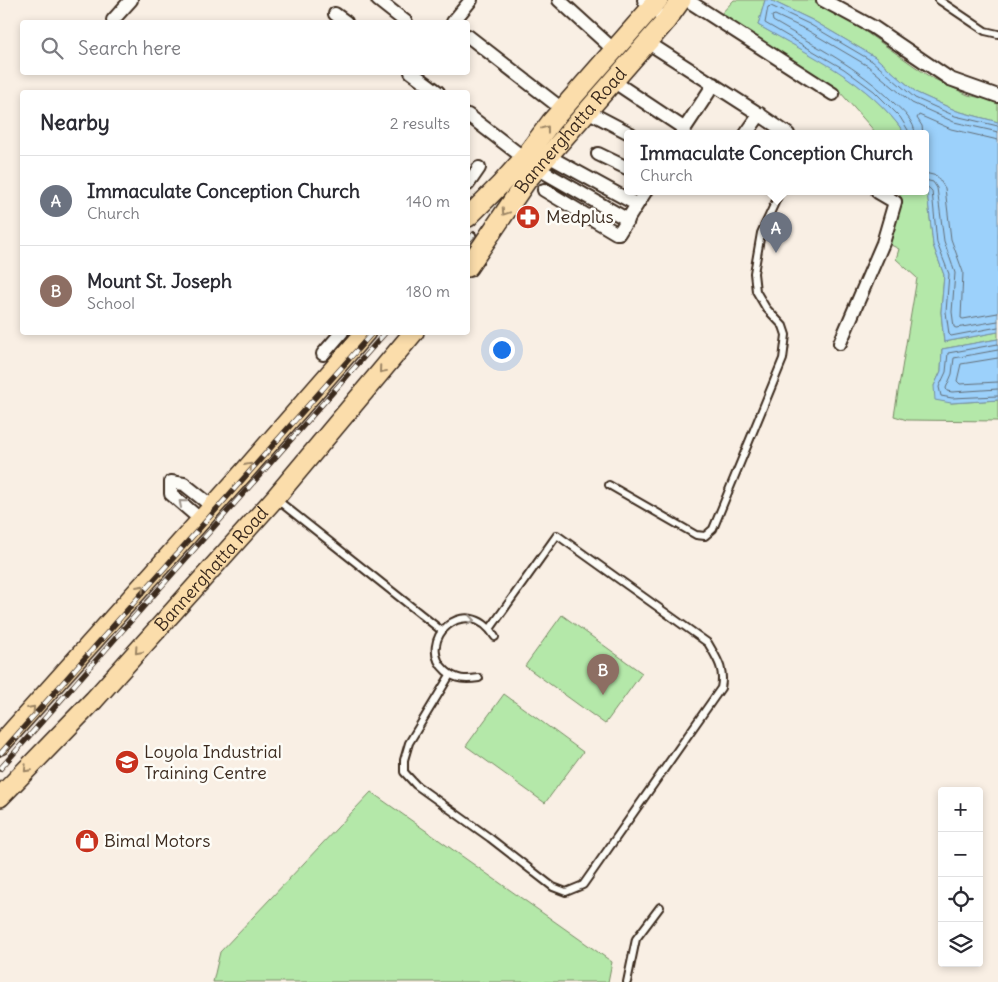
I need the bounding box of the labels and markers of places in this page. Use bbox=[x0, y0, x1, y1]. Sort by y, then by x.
pharmacy icon: Medplus bbox=[515, 204, 541, 230]
place label: Medplus bbox=[546, 205, 614, 228]
pin: A bbox=[760, 212, 792, 253]
pin: B bbox=[587, 654, 619, 695]
place label: Loyola Industrial Training Centre bbox=[144, 740, 282, 784]
school or university icon: Loyola Industrial Training Centre bbox=[114, 749, 140, 775]
shop icon: Bimal Motors bbox=[74, 828, 100, 854]
place label: Bimal Motors bbox=[104, 829, 210, 852]

